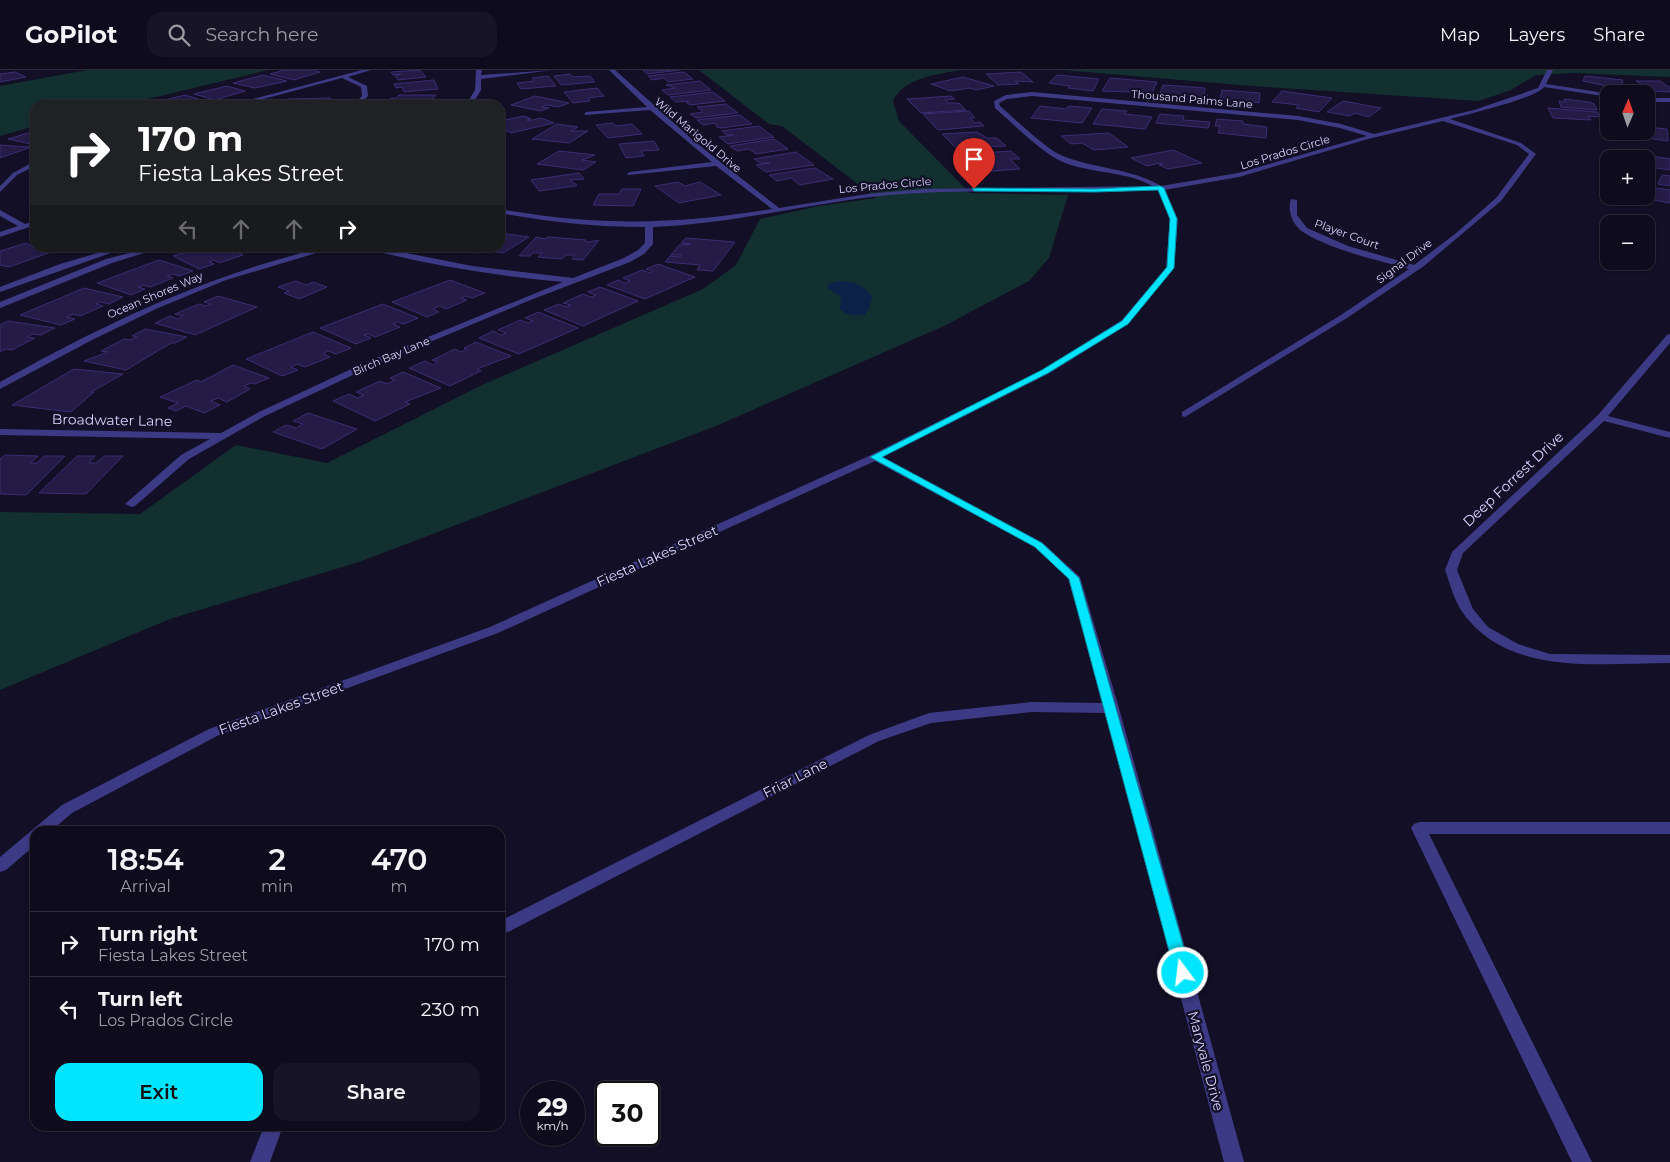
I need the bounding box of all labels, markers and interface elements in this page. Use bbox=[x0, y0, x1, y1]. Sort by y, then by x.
search box bbox=[147, 12, 497, 57]
text: GoPilot bbox=[25, 20, 117, 49]
icon: search bbox=[165, 21, 193, 49]
text: Search here bbox=[205, 23, 318, 46]
text: Map bbox=[1440, 24, 1480, 46]
text: Layers bbox=[1508, 24, 1565, 46]
text: Share bbox=[1593, 24, 1645, 46]
north arrow bbox=[1600, 85, 1655, 140]
map controls bbox=[1600, 85, 1655, 270]
street label: Thousand Palms Lane bbox=[1131, 87, 1254, 111]
street label: Wild Marigold Drive bbox=[652, 95, 745, 176]
text: 170 m bbox=[138, 117, 243, 160]
icon: right bbox=[55, 120, 120, 185]
street label: Los Prados Circle bbox=[1238, 132, 1332, 172]
pin bbox=[953, 138, 995, 189]
icon: arrive bbox=[960, 145, 988, 173]
button: + bbox=[1600, 150, 1655, 205]
text: Fiesta Lakes Street bbox=[138, 160, 344, 187]
street label: Los Prados Circle bbox=[838, 174, 932, 196]
icon: left bbox=[174, 215, 202, 243]
icon: ahead bbox=[227, 215, 255, 243]
icon: ahead bbox=[280, 215, 308, 243]
icon: right bbox=[333, 215, 361, 243]
button: − bbox=[1600, 215, 1655, 270]
street label: Player Court bbox=[1313, 216, 1382, 252]
street label: Signal Drive bbox=[1373, 235, 1435, 286]
street label: Ocean Shores Way bbox=[105, 268, 205, 322]
street label: Birch Bay Lane bbox=[350, 333, 432, 379]
street label: Broadwater Lane bbox=[52, 410, 172, 430]
street label: Deep Forrest Drive bbox=[1459, 428, 1567, 530]
street label: Fiesta Lakes Street bbox=[593, 521, 721, 591]
street label: Fiesta Lakes Street bbox=[216, 677, 346, 739]
street label: Friar Lane bbox=[760, 754, 830, 802]
text: 18:54 bbox=[107, 841, 184, 878]
text: 2 bbox=[268, 841, 286, 878]
text: 470 bbox=[371, 841, 428, 878]
text: Arrival bbox=[120, 877, 171, 896]
text: min bbox=[261, 877, 293, 896]
text: m bbox=[391, 877, 408, 896]
text: Turn right bbox=[98, 923, 198, 946]
icon: right bbox=[55, 930, 83, 958]
text: 170 m bbox=[425, 933, 480, 956]
text: Fiesta Lakes Street bbox=[98, 946, 248, 965]
position arrow bbox=[1156, 946, 1208, 998]
text: Turn left bbox=[98, 988, 183, 1011]
icon: left bbox=[55, 995, 83, 1023]
text: 230 m bbox=[421, 998, 480, 1021]
street label: Maryvale Drive bbox=[1184, 1009, 1228, 1113]
text: Los Prados Circle bbox=[98, 1011, 233, 1030]
button: Exit bbox=[55, 1063, 263, 1121]
button: Share bbox=[273, 1063, 480, 1121]
speed limit sign: 30 bbox=[595, 1081, 660, 1146]
text: 29 bbox=[537, 1092, 568, 1122]
text: km/h bbox=[536, 1118, 569, 1133]

